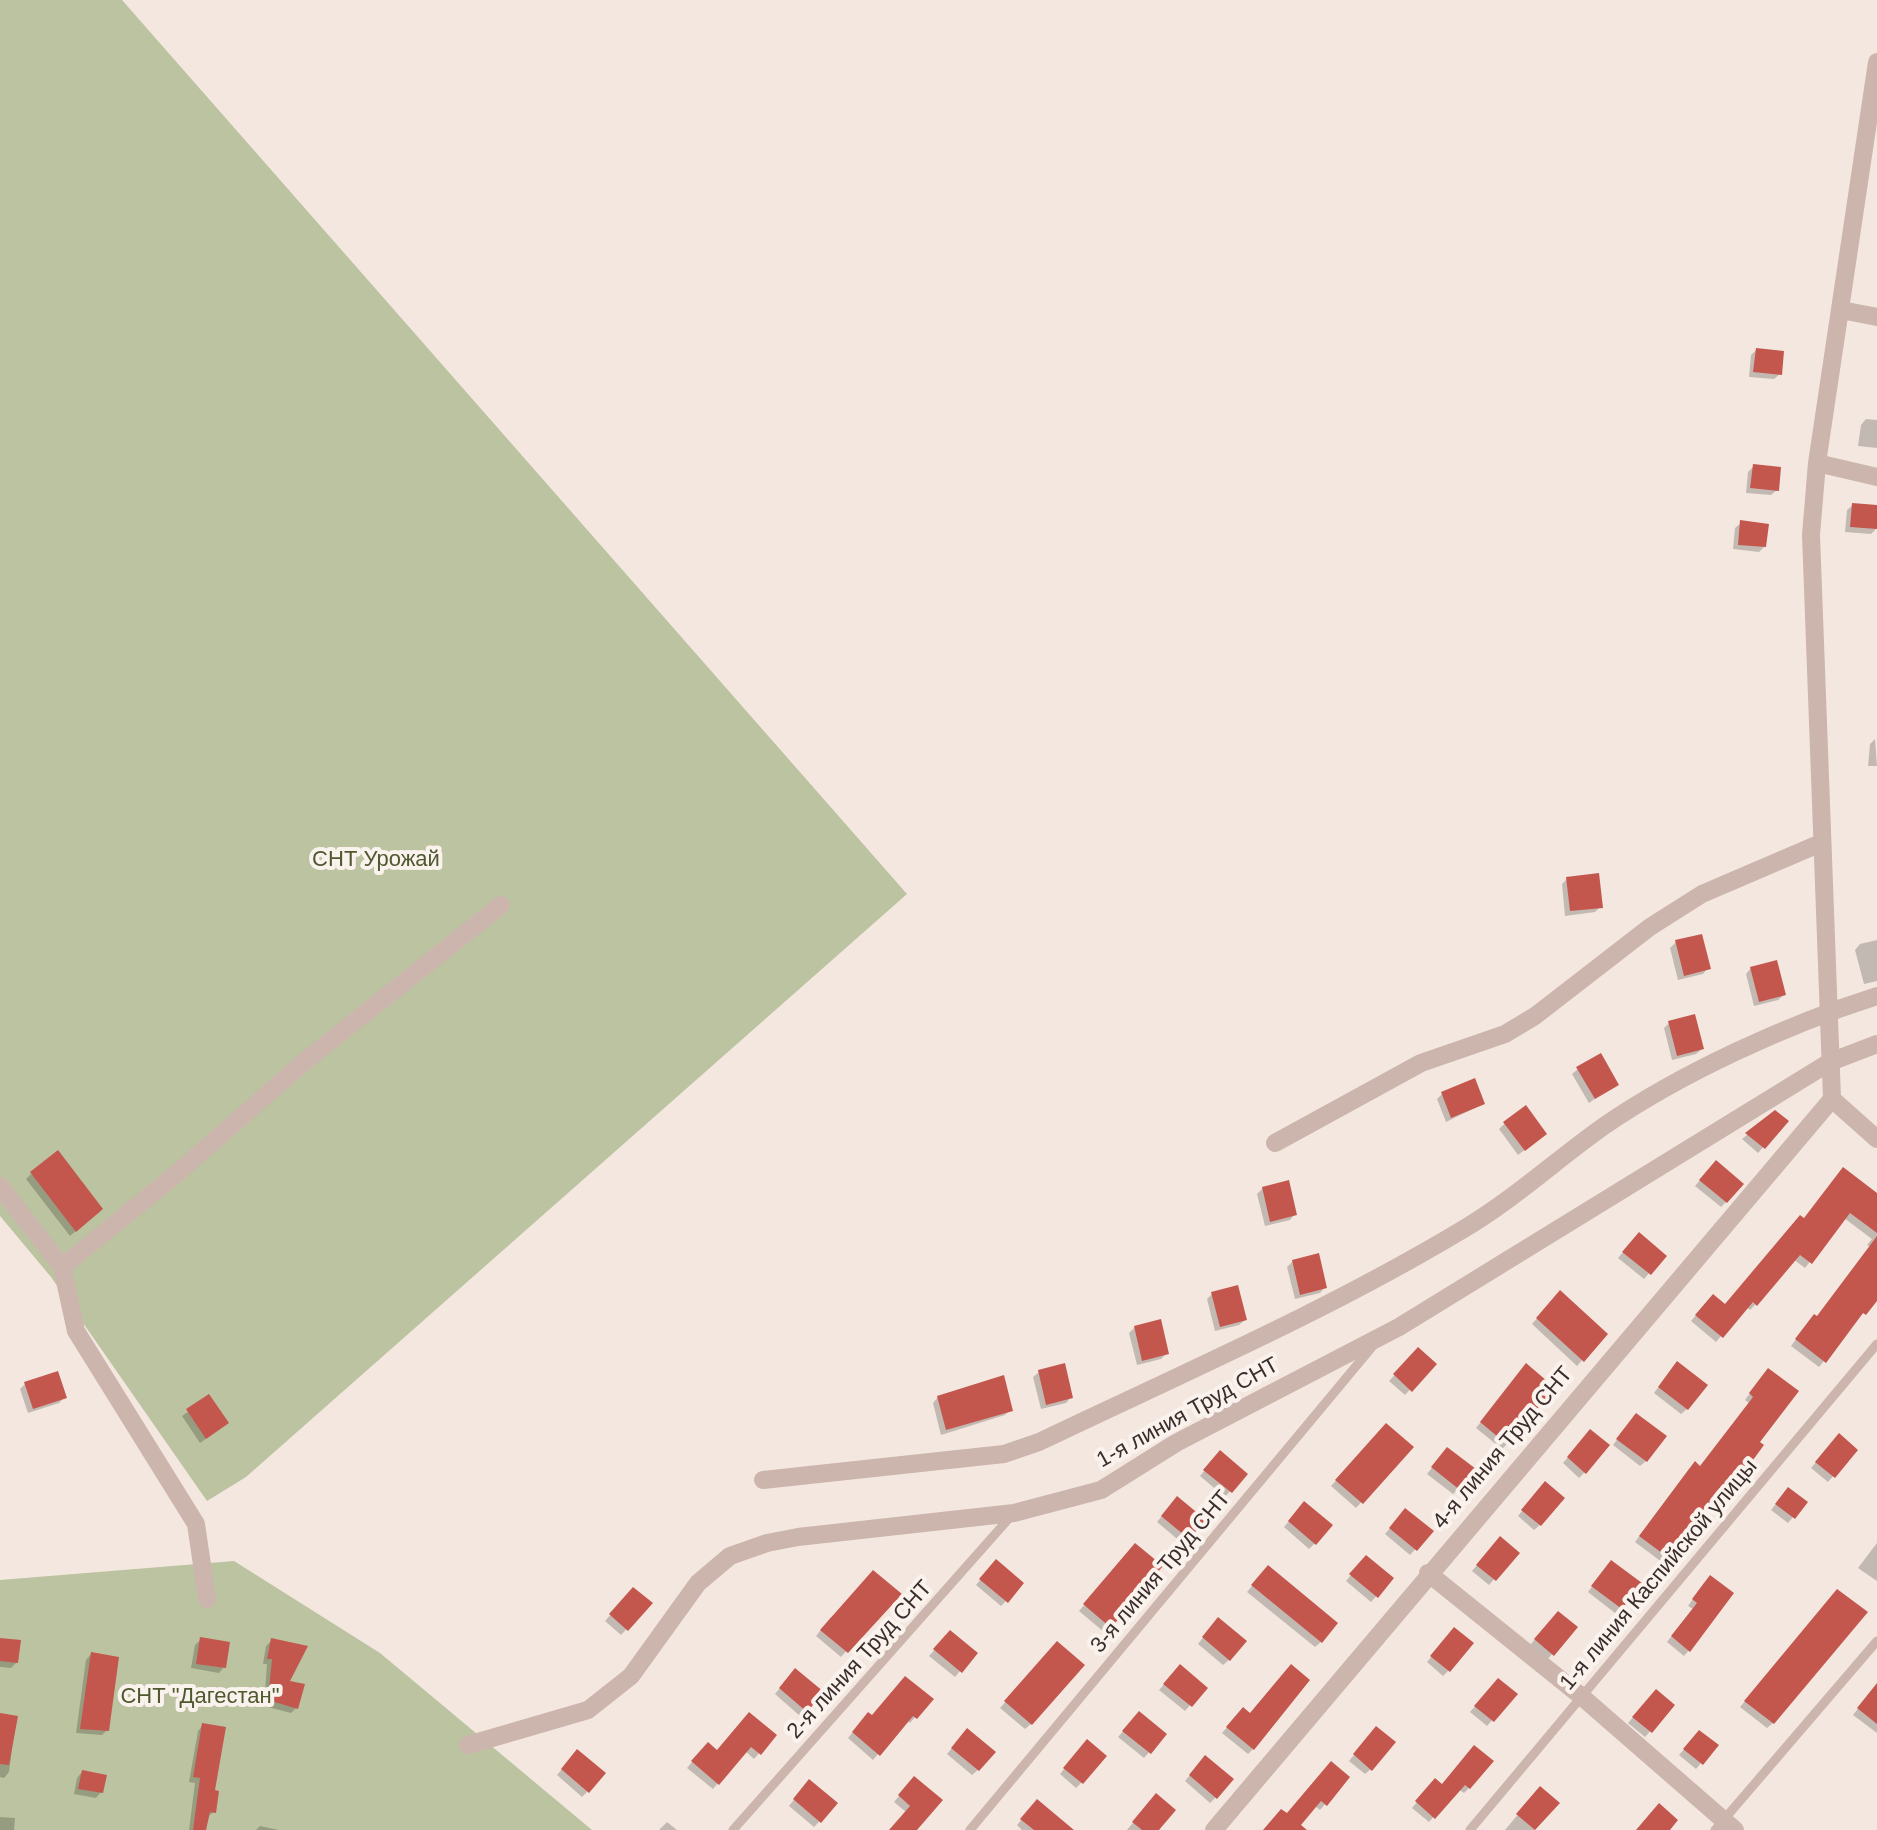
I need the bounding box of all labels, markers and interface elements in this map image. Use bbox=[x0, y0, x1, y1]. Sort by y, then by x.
park label: СНТ Урожай bbox=[312, 847, 440, 873]
street label: 1-я линия Труд СНТ bbox=[1092, 1352, 1284, 1474]
street label: 4-я линия Труд СНТ bbox=[1427, 1361, 1579, 1535]
street label: 1-я линия Каспийской улицы bbox=[1555, 1454, 1763, 1696]
street label: 3-я линия Труд СНТ bbox=[1085, 1485, 1237, 1659]
street label: 2-я линия Труд СНТ bbox=[782, 1575, 938, 1745]
park label: СНТ "Дагестан" bbox=[120, 1684, 280, 1710]

